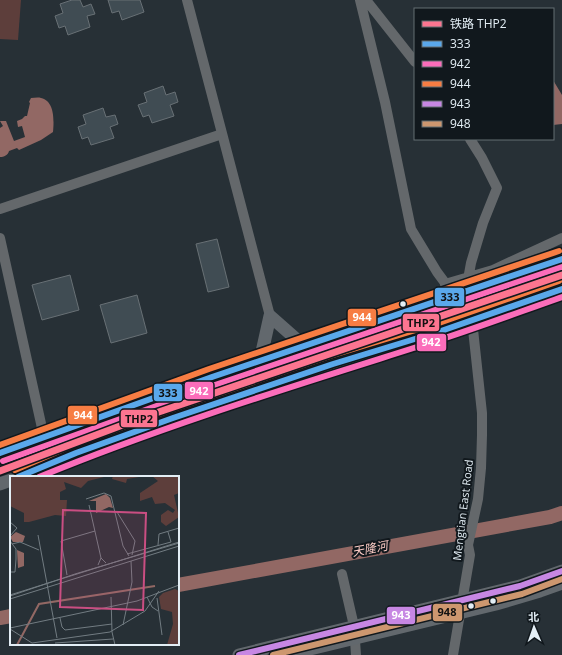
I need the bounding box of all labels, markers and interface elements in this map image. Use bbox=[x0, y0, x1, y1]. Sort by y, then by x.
legend bbox=[414, 8, 554, 140]
text: 铁路 THP2 bbox=[450, 15, 507, 32]
text: 333 bbox=[450, 35, 471, 52]
text: 942 bbox=[450, 55, 471, 72]
text: 944 bbox=[450, 75, 471, 92]
text: 943 bbox=[450, 95, 471, 112]
text: 948 bbox=[450, 115, 471, 132]
line badge: 333 bbox=[434, 287, 465, 307]
text: 333 bbox=[441, 289, 459, 304]
unlabelled marker bbox=[398, 299, 408, 309]
line badge: 944 bbox=[347, 308, 377, 327]
text: 944 bbox=[353, 309, 372, 324]
line badge: THP2 bbox=[402, 313, 440, 332]
text: THP2 bbox=[407, 315, 435, 330]
line badge: 942 bbox=[416, 333, 447, 352]
text: 942 bbox=[422, 334, 440, 349]
line badge: 942 bbox=[184, 381, 214, 400]
line badge: 333 bbox=[153, 383, 183, 402]
text: 942 bbox=[190, 383, 208, 398]
text: 333 bbox=[159, 385, 177, 400]
line badge: 944 bbox=[67, 405, 98, 425]
text: 944 bbox=[74, 407, 93, 422]
line badge: THP2 bbox=[120, 409, 158, 428]
text: THP2 bbox=[125, 411, 153, 426]
street label: Mengtian East Road bbox=[449, 459, 476, 561]
inset map bbox=[10, 476, 179, 645]
water label: 天隆河 bbox=[351, 536, 391, 560]
unlabelled marker bbox=[488, 596, 498, 606]
unlabelled marker bbox=[466, 601, 476, 611]
line badge: 948 bbox=[432, 603, 463, 622]
text: 948 bbox=[438, 604, 456, 619]
line badge: 943 bbox=[386, 606, 416, 625]
text: 943 bbox=[392, 607, 410, 622]
north arrow bbox=[514, 607, 554, 647]
text: 北 bbox=[528, 609, 539, 624]

